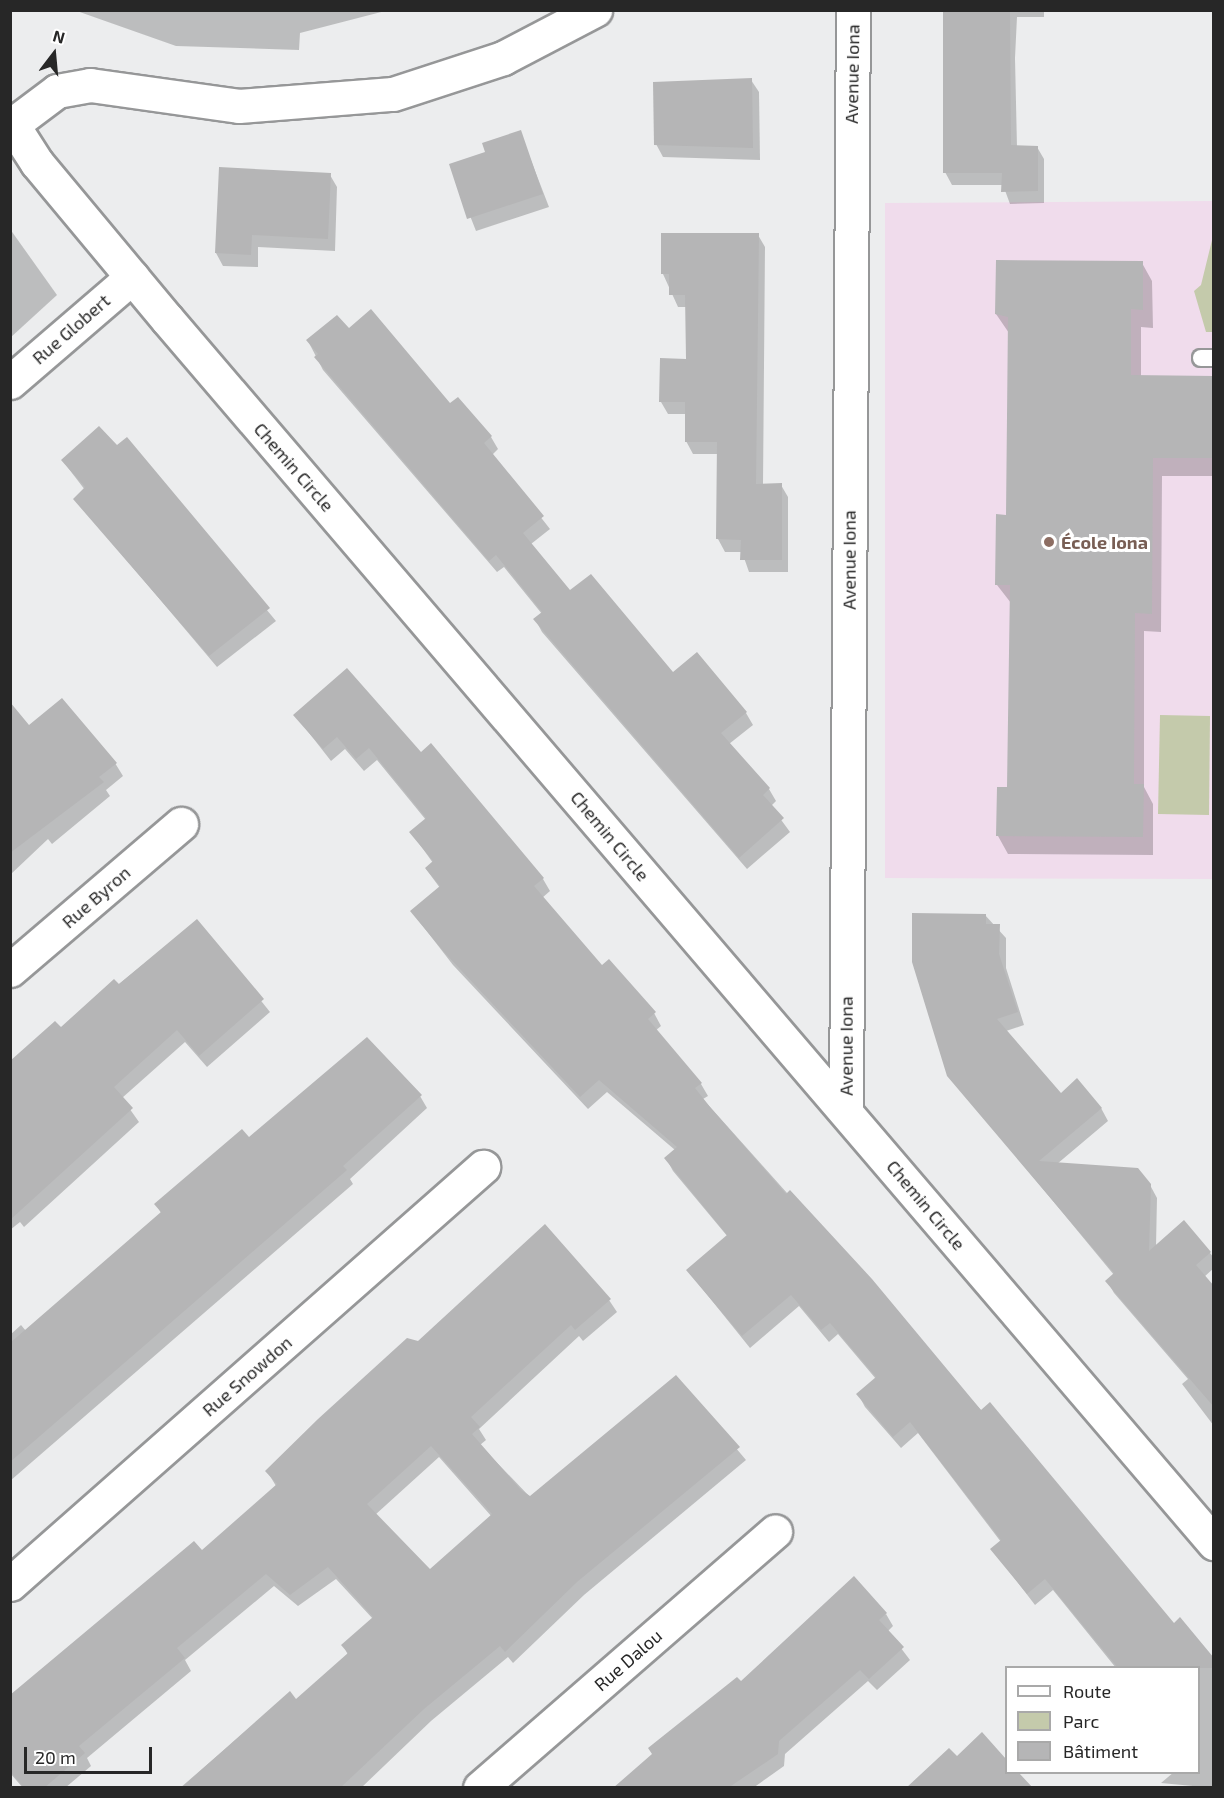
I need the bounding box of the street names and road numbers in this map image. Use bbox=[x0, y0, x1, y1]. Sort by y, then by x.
street label: Avenue Iona bbox=[840, 24, 864, 124]
street label: Rue Globert bbox=[28, 289, 114, 369]
street label: Chemin Circle bbox=[250, 418, 338, 516]
street label: Avenue Iona bbox=[838, 510, 860, 610]
street label: Chemin Circle bbox=[566, 787, 654, 885]
street label: Rue Byron bbox=[57, 861, 135, 933]
street label: Avenue Iona bbox=[835, 996, 857, 1096]
street label: Chemin Circle bbox=[882, 1156, 970, 1254]
street label: Rue Snowdon bbox=[198, 1331, 296, 1421]
street label: Rue Dalou bbox=[590, 1625, 666, 1695]

